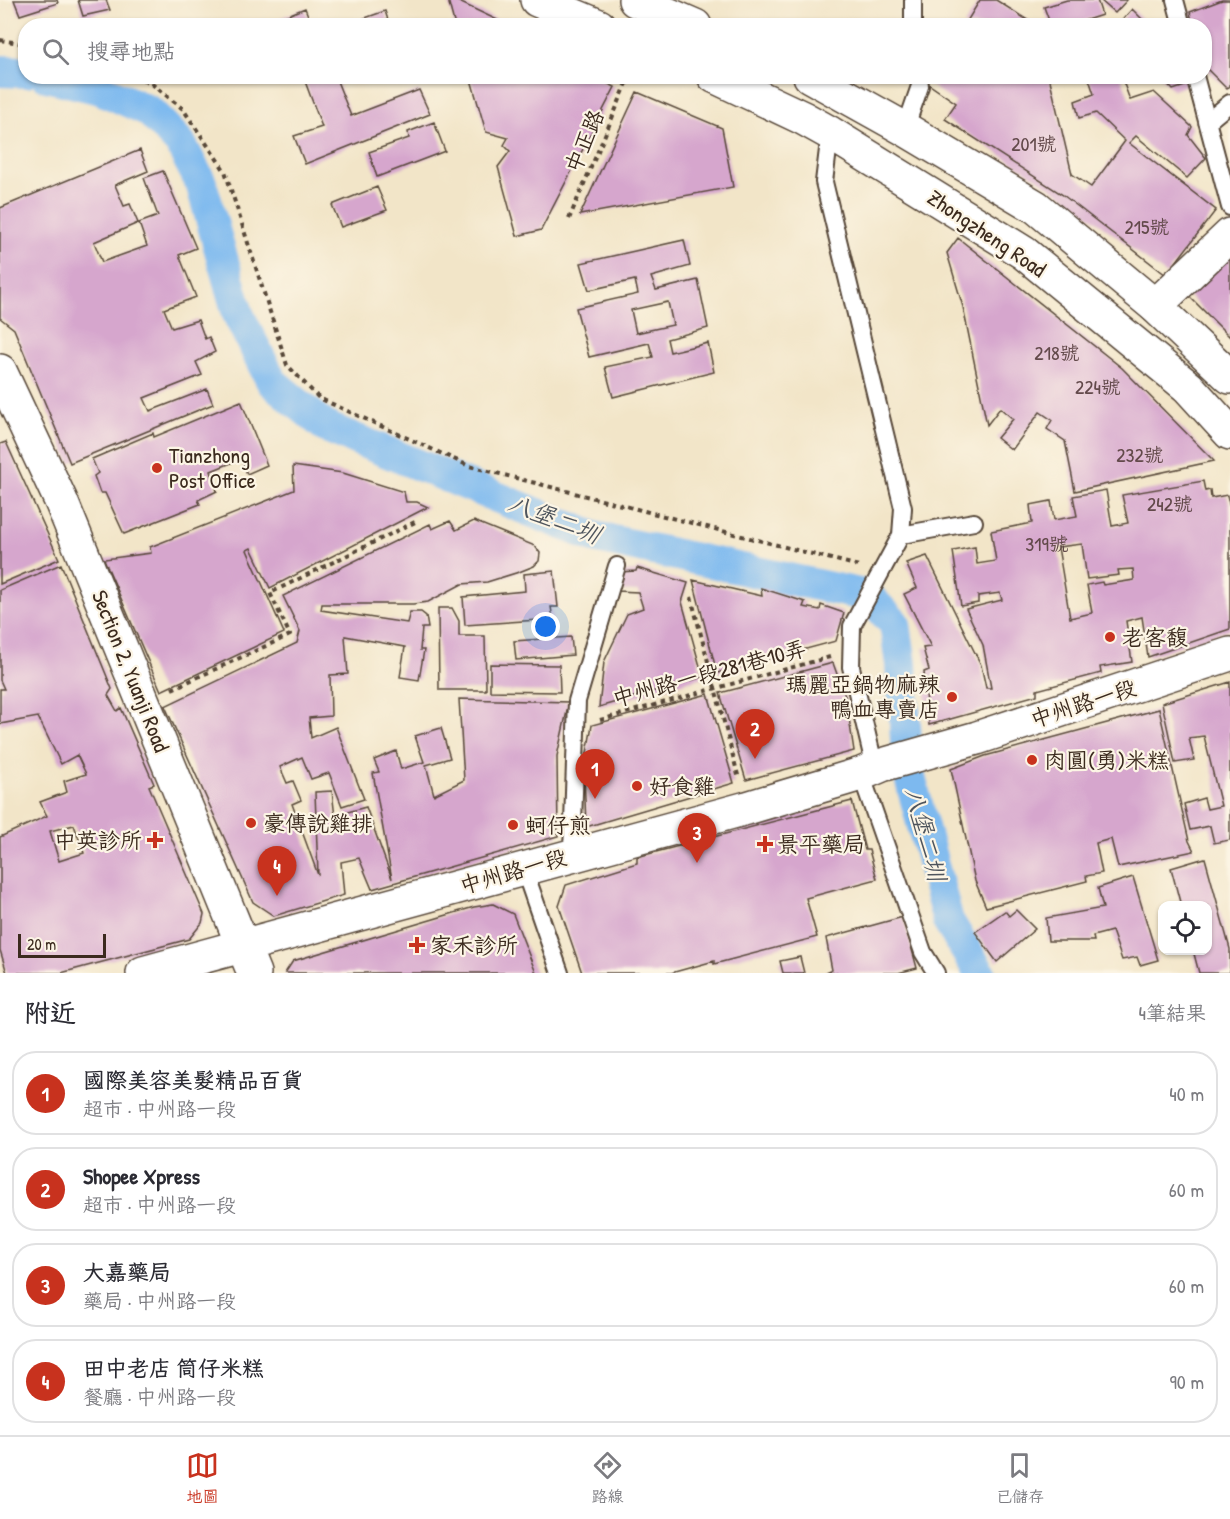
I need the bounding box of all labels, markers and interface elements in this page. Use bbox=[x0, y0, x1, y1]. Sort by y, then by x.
search box bbox=[18, 18, 1212, 84]
icon: search bbox=[39, 35, 72, 68]
text: 搜尋地點 bbox=[87, 36, 175, 66]
street label: 中正路 bbox=[557, 105, 611, 177]
house number: 201號 bbox=[1011, 130, 1057, 157]
street label: Zhongzheng Road bbox=[922, 182, 1053, 284]
house number: 215號 bbox=[1124, 213, 1170, 240]
house number: 218號 bbox=[1034, 339, 1080, 366]
house number: 224號 bbox=[1075, 373, 1121, 400]
place label: Tianzhong Post Office bbox=[169, 440, 256, 495]
house number: 232號 bbox=[1116, 441, 1164, 468]
marker: Tianzhong Post Office bbox=[150, 461, 164, 475]
water label: 八堡二圳 bbox=[504, 486, 608, 551]
house number: 242號 bbox=[1147, 490, 1193, 517]
house number: 319號 bbox=[1025, 530, 1069, 557]
street label: Section 2, Yuanji Road bbox=[85, 586, 177, 757]
your location bbox=[531, 612, 560, 641]
place label: 老客馥 bbox=[1122, 622, 1188, 652]
marker: 老客馥 bbox=[1103, 630, 1117, 644]
street label: 中州路一段281巷10弄 bbox=[609, 633, 809, 713]
place label: 瑪麗亞鍋物麻辣 鴨血專賣店 bbox=[786, 669, 940, 724]
street label: 中州路一段 bbox=[1026, 672, 1140, 734]
marker: 瑪麗亞鍋物麻辣 鴨血專賣店 bbox=[945, 690, 959, 704]
pin: 2 bbox=[736, 710, 774, 759]
place label: 肉圓(勇)米糕 bbox=[1044, 745, 1169, 775]
pin: 1 bbox=[576, 750, 614, 799]
marker: 肉圓(勇)米糕 bbox=[1025, 753, 1039, 767]
place label: 好食雞 bbox=[649, 771, 715, 801]
marker: 好食雞 bbox=[630, 779, 644, 793]
water label: 八堡二圳 bbox=[898, 783, 955, 887]
place label: 豪傳說雞排 bbox=[263, 808, 373, 838]
place label: 蚵仔煎 bbox=[525, 810, 591, 840]
pin: 3 bbox=[678, 814, 716, 863]
marker: 豪傳說雞排 bbox=[244, 816, 258, 830]
marker: 蚵仔煎 bbox=[506, 818, 520, 832]
place label: 中英診所 bbox=[54, 825, 142, 855]
place label: 景平藥局 bbox=[777, 829, 865, 859]
marker: 中英診所 bbox=[146, 831, 164, 849]
marker: 景平藥局 bbox=[758, 837, 772, 851]
street label: 中州路一段 bbox=[456, 841, 570, 901]
pin: 4 bbox=[258, 846, 296, 896]
map controls bbox=[1158, 901, 1212, 955]
button: locate bbox=[1158, 901, 1212, 955]
place label: 家禾診所 bbox=[430, 930, 518, 960]
scale bar bbox=[18, 931, 106, 958]
text: 20 m bbox=[27, 933, 56, 955]
marker: 家禾診所 bbox=[408, 936, 426, 954]
text: 附近 bbox=[24, 995, 76, 1030]
text: 4筆結果 bbox=[1139, 999, 1206, 1026]
text: 國際美容美髮精品百貨 bbox=[83, 1065, 303, 1095]
text: 1 bbox=[42, 1080, 49, 1107]
text: 40 m bbox=[1169, 1080, 1204, 1107]
text: 超市 · 中州路一段 bbox=[83, 1095, 236, 1122]
text: Shopee Xpress bbox=[83, 1161, 200, 1191]
text: 2 bbox=[41, 1176, 50, 1203]
text: 60 m bbox=[1169, 1176, 1204, 1203]
text: 超市 · 中州路一段 bbox=[83, 1191, 236, 1218]
text: 大嘉藥局 bbox=[83, 1257, 171, 1287]
text: 3 bbox=[41, 1272, 50, 1299]
text: 60 m bbox=[1169, 1272, 1204, 1299]
text: 藥局 · 中州路一段 bbox=[83, 1287, 236, 1314]
text: 田中老店 筒仔米糕 bbox=[83, 1353, 264, 1383]
text: 4 bbox=[42, 1368, 49, 1395]
text: 90 m bbox=[1170, 1368, 1204, 1395]
text: 餐廳 · 中州路一段 bbox=[83, 1383, 236, 1410]
tab: 地圖 bbox=[186, 1449, 219, 1507]
tab: 路線 bbox=[591, 1449, 624, 1507]
tab: 已儲存 bbox=[996, 1449, 1044, 1507]

